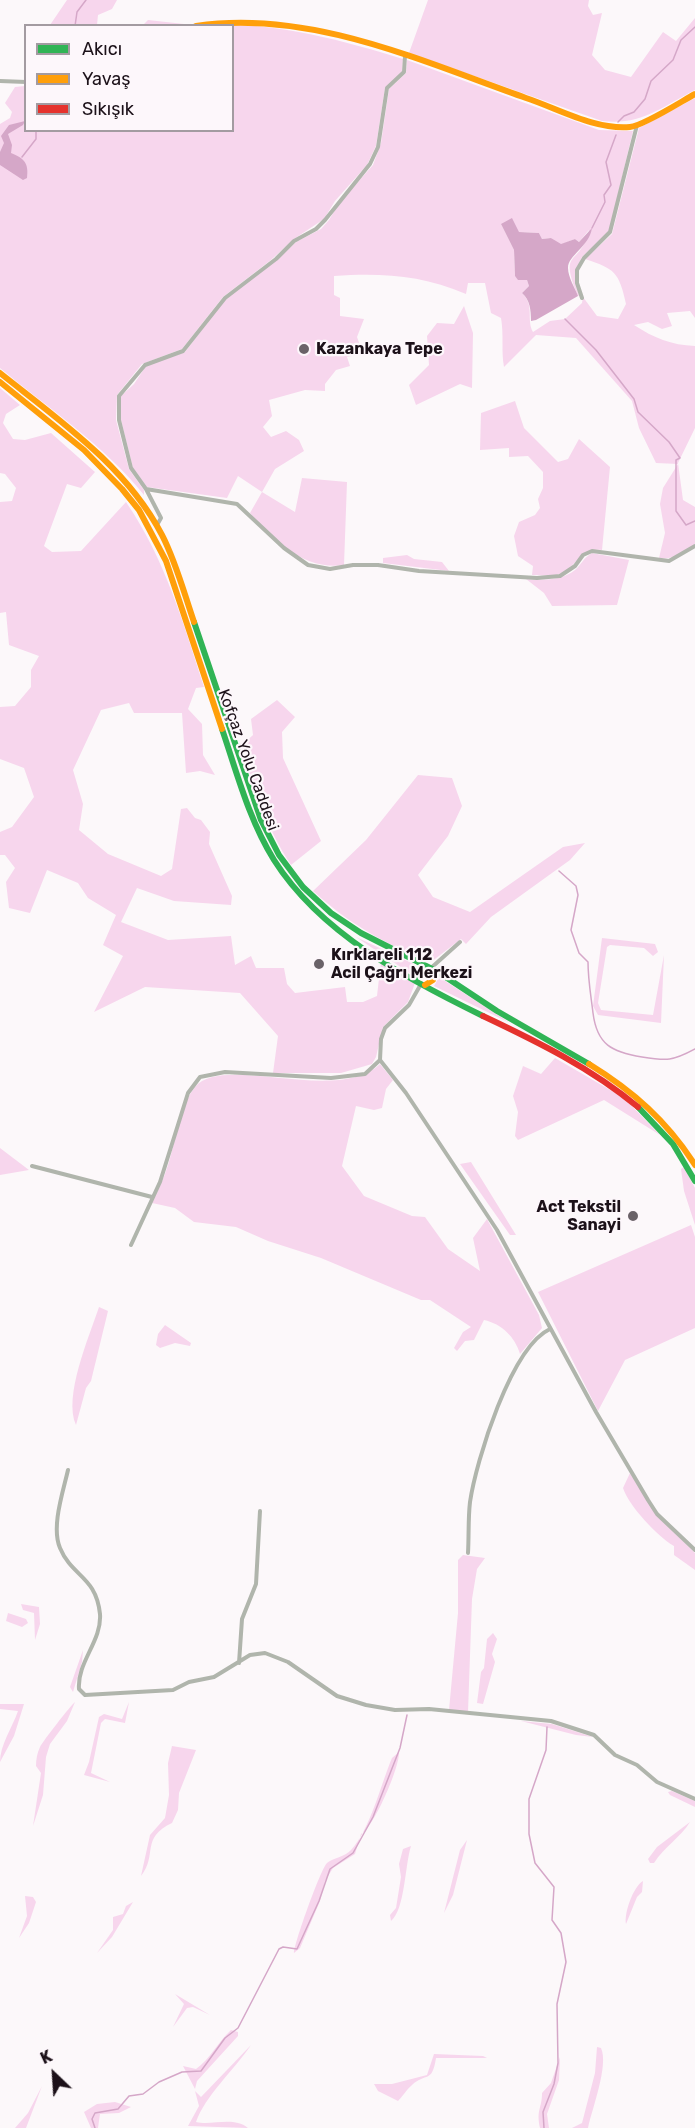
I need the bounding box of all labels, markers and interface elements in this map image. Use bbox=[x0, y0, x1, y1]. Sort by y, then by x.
legend bbox=[24, 24, 234, 132]
text: Akıcı bbox=[82, 38, 122, 60]
text: Yavaş bbox=[82, 68, 130, 90]
text: Sıkışık bbox=[82, 98, 134, 120]
place label: Kazankaya Tepe bbox=[316, 339, 443, 359]
marker: Kazankaya Tepe bbox=[297, 342, 311, 356]
street label: Kofçaz Yolu Caddesi bbox=[213, 687, 283, 833]
place label: Kırklareli 112 Acil Çağrı Merkezi bbox=[331, 945, 472, 983]
marker: Kırklareli 112 Acil Çağrı Merkezi bbox=[312, 957, 326, 971]
place label: Act Tekstil Sanayi bbox=[537, 1197, 621, 1235]
marker: Act Tekstil Sanayi bbox=[626, 1209, 640, 1223]
north arrow bbox=[24, 2044, 84, 2104]
text: K bbox=[37, 2046, 55, 2068]

